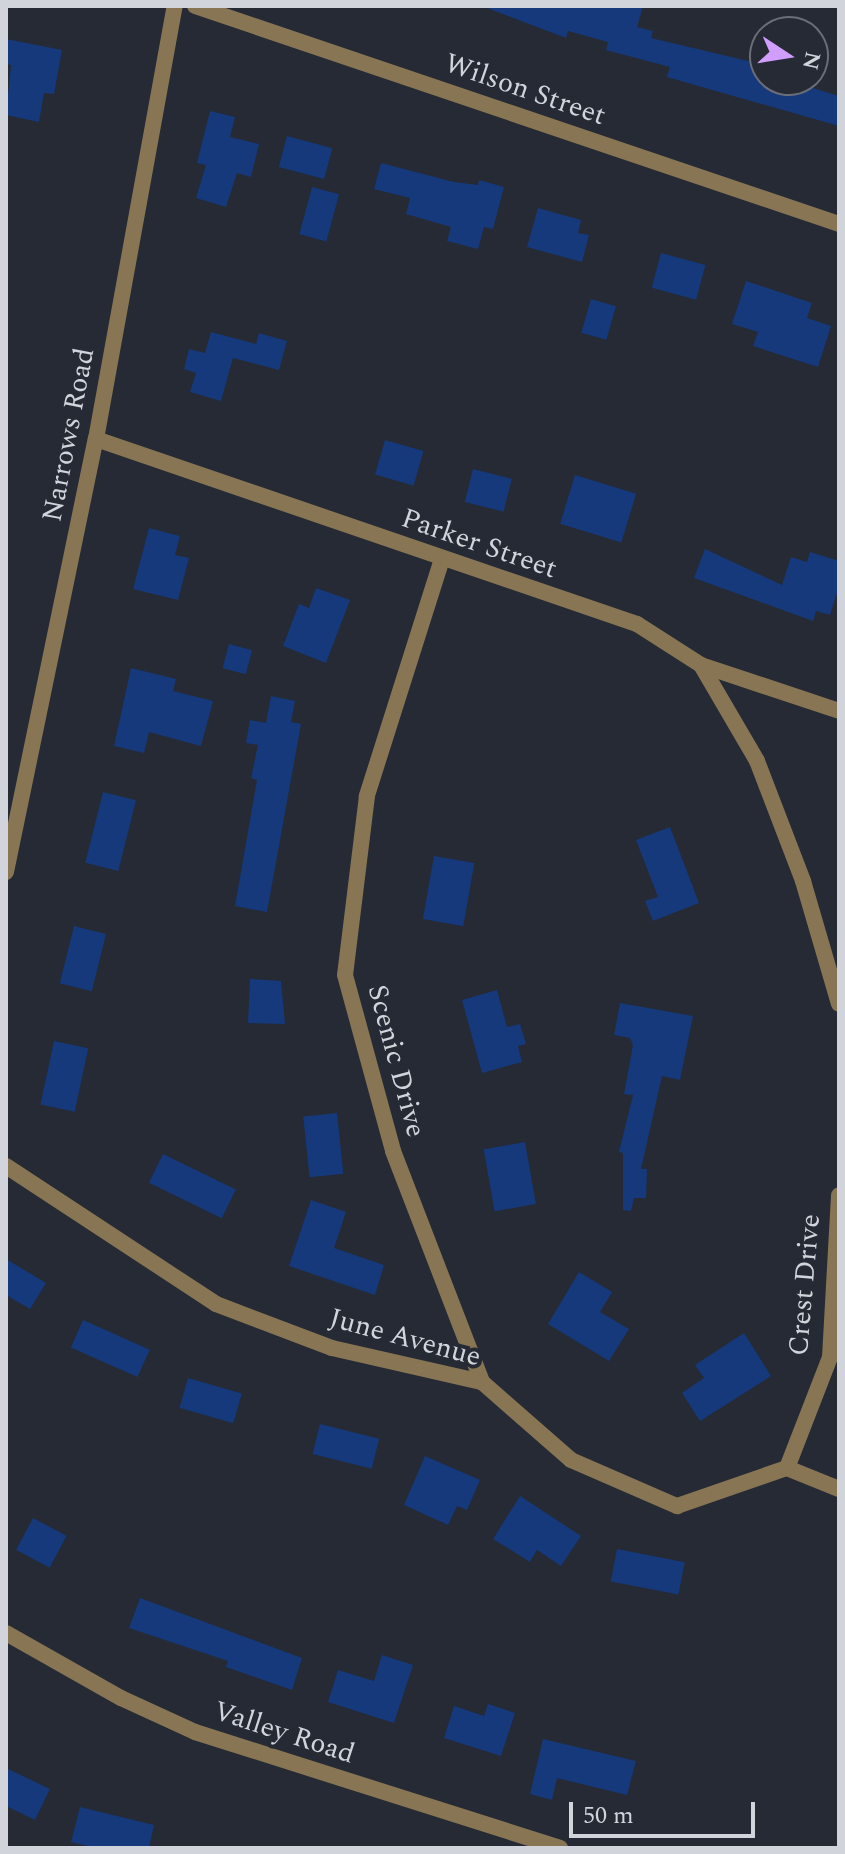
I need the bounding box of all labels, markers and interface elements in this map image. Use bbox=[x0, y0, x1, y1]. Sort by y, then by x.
north arrow bbox=[749, 16, 829, 96]
street label: Wilson Street bbox=[440, 47, 610, 133]
text: N bbox=[793, 48, 829, 73]
street label: Narrows Road bbox=[36, 345, 102, 525]
street label: Parker Street bbox=[397, 502, 561, 586]
street label: Scenic Drive bbox=[360, 981, 432, 1141]
street label: Crest Drive bbox=[782, 1213, 828, 1357]
street label: June Avenue bbox=[325, 1302, 485, 1374]
street label: Valley Road bbox=[209, 1694, 359, 1772]
scale bar bbox=[573, 1786, 759, 1836]
text: 50 m bbox=[583, 1798, 634, 1834]

